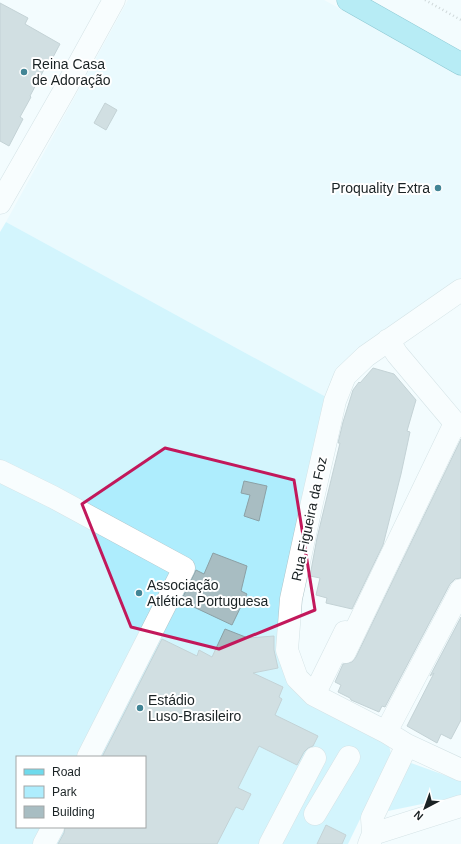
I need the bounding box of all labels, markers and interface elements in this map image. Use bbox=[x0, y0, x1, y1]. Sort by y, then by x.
place label: Reina Casa de Adoração bbox=[32, 56, 111, 88]
marker: Reina Casa de Adoração bbox=[19, 67, 29, 77]
place label: Proquality Extra bbox=[331, 180, 430, 196]
marker: Proquality Extra bbox=[433, 183, 443, 193]
street label: Rua Figueira da Foz bbox=[288, 455, 330, 583]
place label: Associação Atlética Portuguesa bbox=[147, 577, 269, 609]
marker: Associação Atlética Portuguesa bbox=[134, 588, 144, 598]
place label: Estádio Luso-Brasileiro bbox=[148, 692, 242, 724]
marker: Estádio Luso-Brasileiro bbox=[135, 703, 145, 713]
legend bbox=[16, 756, 146, 828]
text: Road bbox=[52, 765, 81, 779]
text: Park bbox=[52, 785, 78, 799]
north arrow bbox=[405, 788, 445, 828]
text: Building bbox=[52, 805, 95, 819]
text: N bbox=[411, 808, 425, 823]

